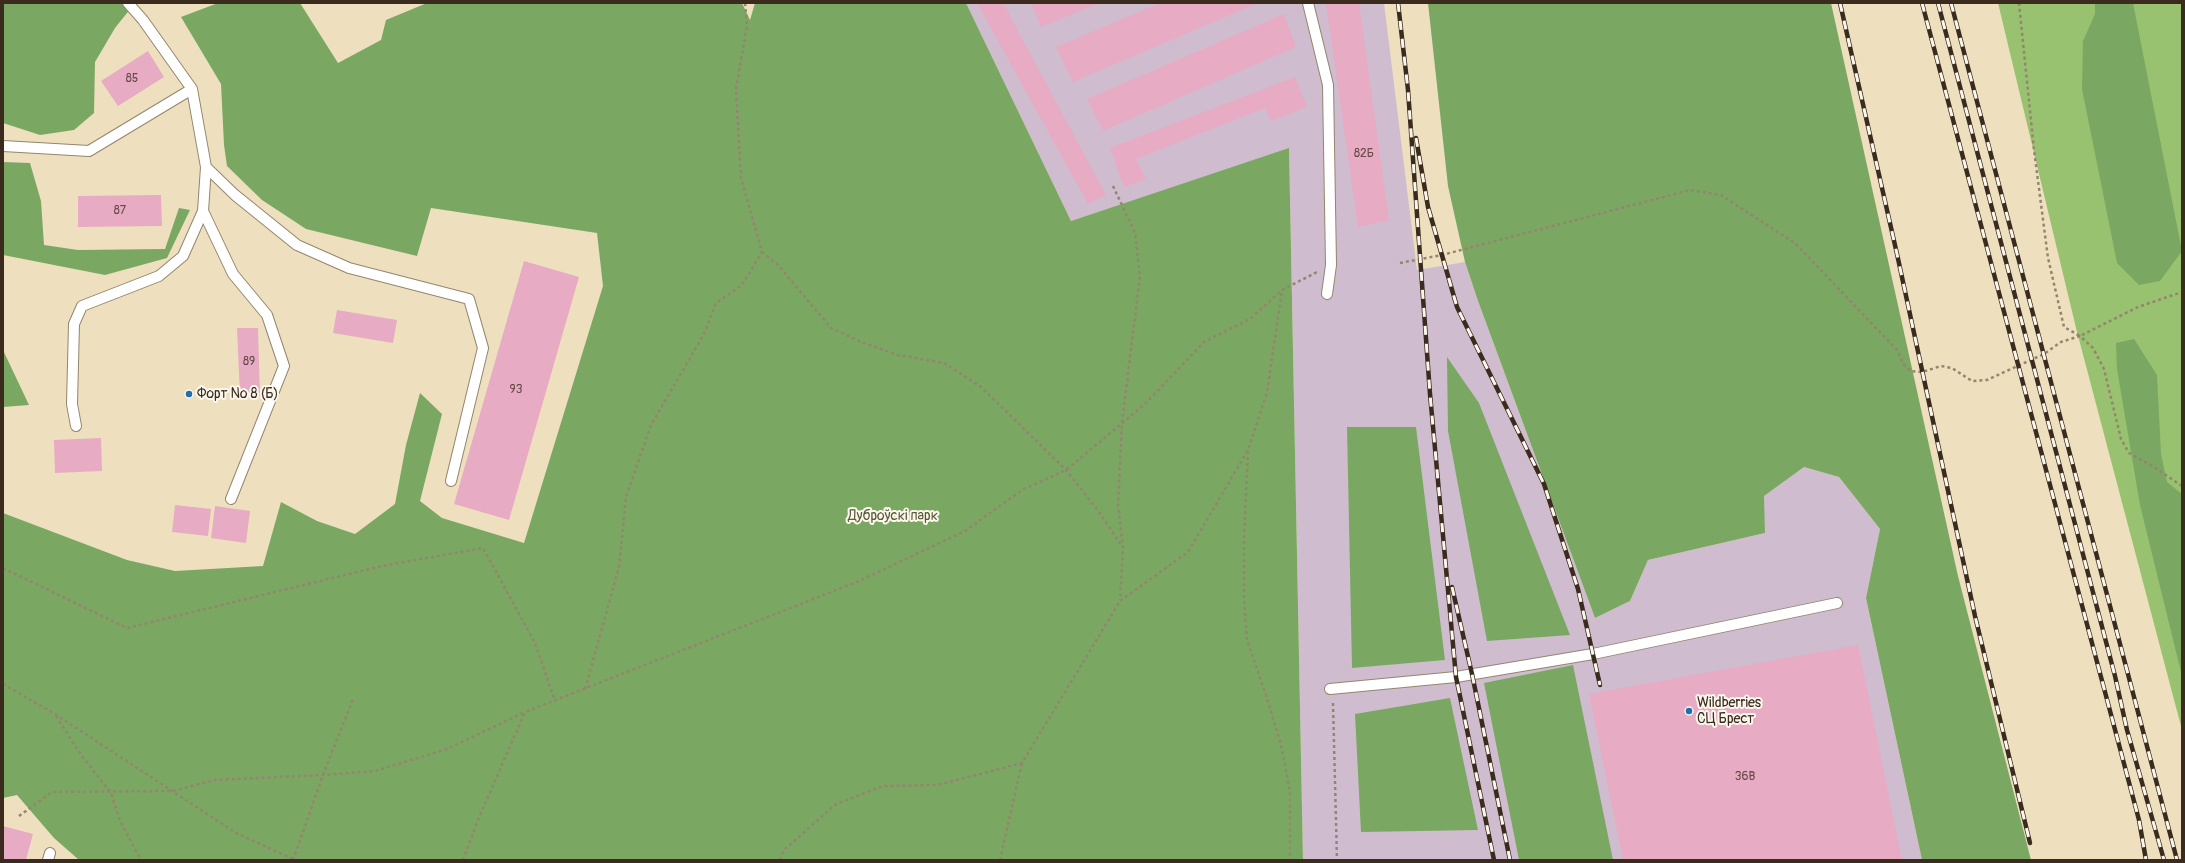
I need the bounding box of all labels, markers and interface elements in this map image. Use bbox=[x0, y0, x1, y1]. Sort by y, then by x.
house number: 85 bbox=[126, 72, 138, 86]
house number: 82Б bbox=[1354, 147, 1374, 161]
house number: 87 bbox=[114, 204, 126, 218]
house number: 89 bbox=[243, 355, 255, 369]
house number: 93 bbox=[510, 383, 522, 397]
place label: Форт № 8 (Б) bbox=[197, 386, 278, 402]
marker: Форт № 8 (Б) bbox=[184, 389, 194, 399]
park label: Дуброўскі парк bbox=[848, 508, 938, 524]
place label: Wildberries СЦ Брест bbox=[1697, 695, 1761, 728]
marker: Wildberries СЦ Брест bbox=[1684, 706, 1694, 716]
house number: 36В bbox=[1735, 770, 1755, 784]

